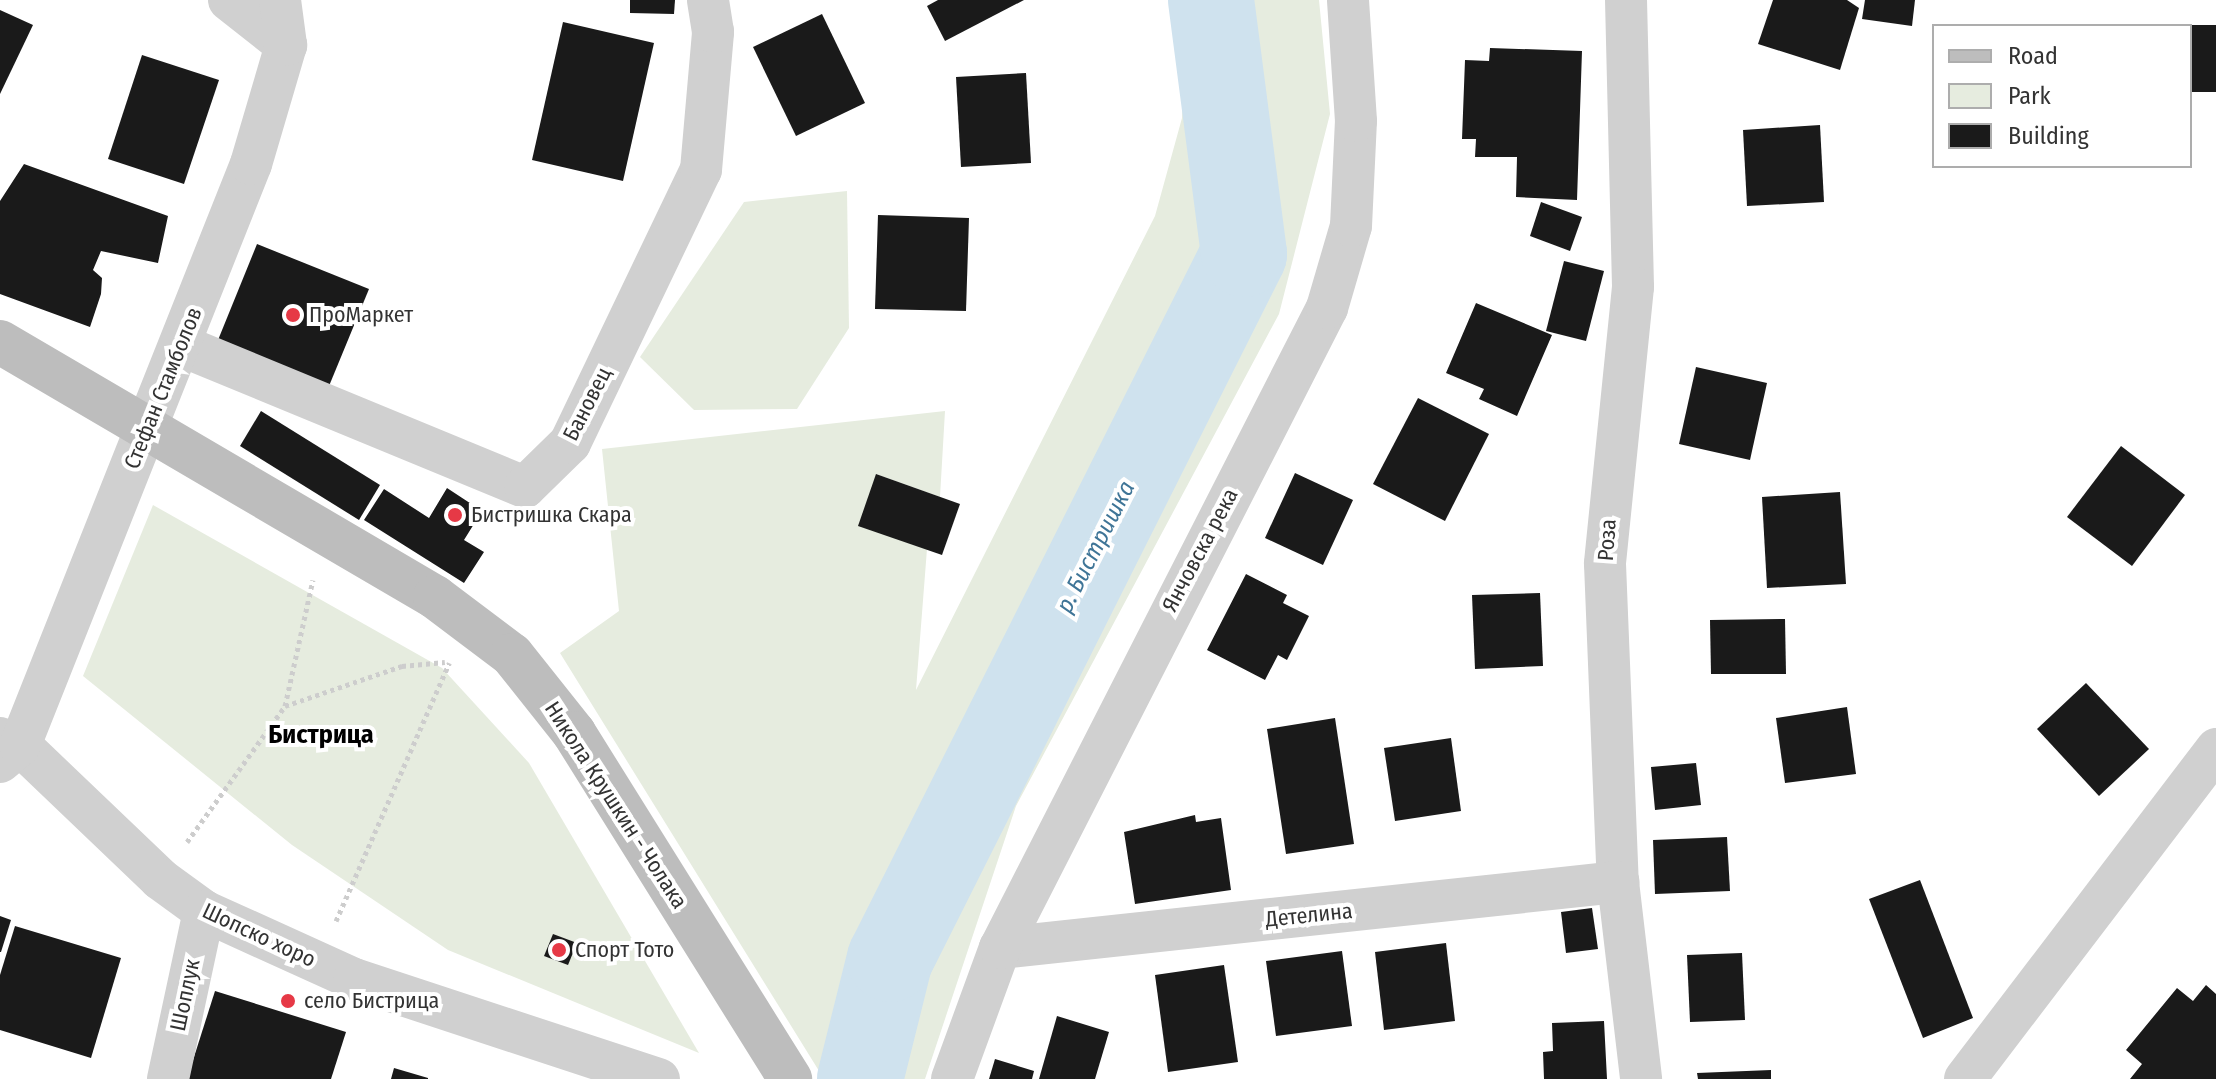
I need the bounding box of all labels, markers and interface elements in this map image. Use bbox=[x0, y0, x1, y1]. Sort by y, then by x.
legend bbox=[1932, 24, 2192, 168]
text: Road bbox=[2008, 42, 2058, 70]
text: Park bbox=[2008, 82, 2051, 110]
text: Building bbox=[2008, 122, 2089, 150]
place label: ПроМаркет bbox=[309, 302, 413, 328]
street label: Стефан Стамболов bbox=[119, 303, 207, 473]
marker: ПроМаркет bbox=[284, 306, 302, 324]
street label: Бановец bbox=[557, 363, 617, 445]
water label: р. Бистришка bbox=[1050, 476, 1142, 618]
street label: Янчовска река bbox=[1156, 484, 1244, 616]
place label: Бистришка Скара bbox=[471, 502, 632, 528]
marker: Бистришка Скара bbox=[446, 506, 464, 524]
street label: Роза bbox=[1592, 518, 1622, 562]
street label: Никола Крушкин - Чолака bbox=[539, 697, 693, 913]
district label: Бистрица bbox=[268, 719, 374, 751]
street label: Шопско хоро bbox=[198, 897, 320, 973]
street label: Детелина bbox=[1264, 897, 1354, 933]
place label: Спорт Тото bbox=[575, 937, 674, 963]
marker: Спорт Тото bbox=[550, 941, 568, 959]
street label: Шоплук bbox=[165, 957, 205, 1033]
place label: село Бистрица bbox=[304, 988, 439, 1014]
marker: село Бистрица bbox=[279, 992, 297, 1010]

